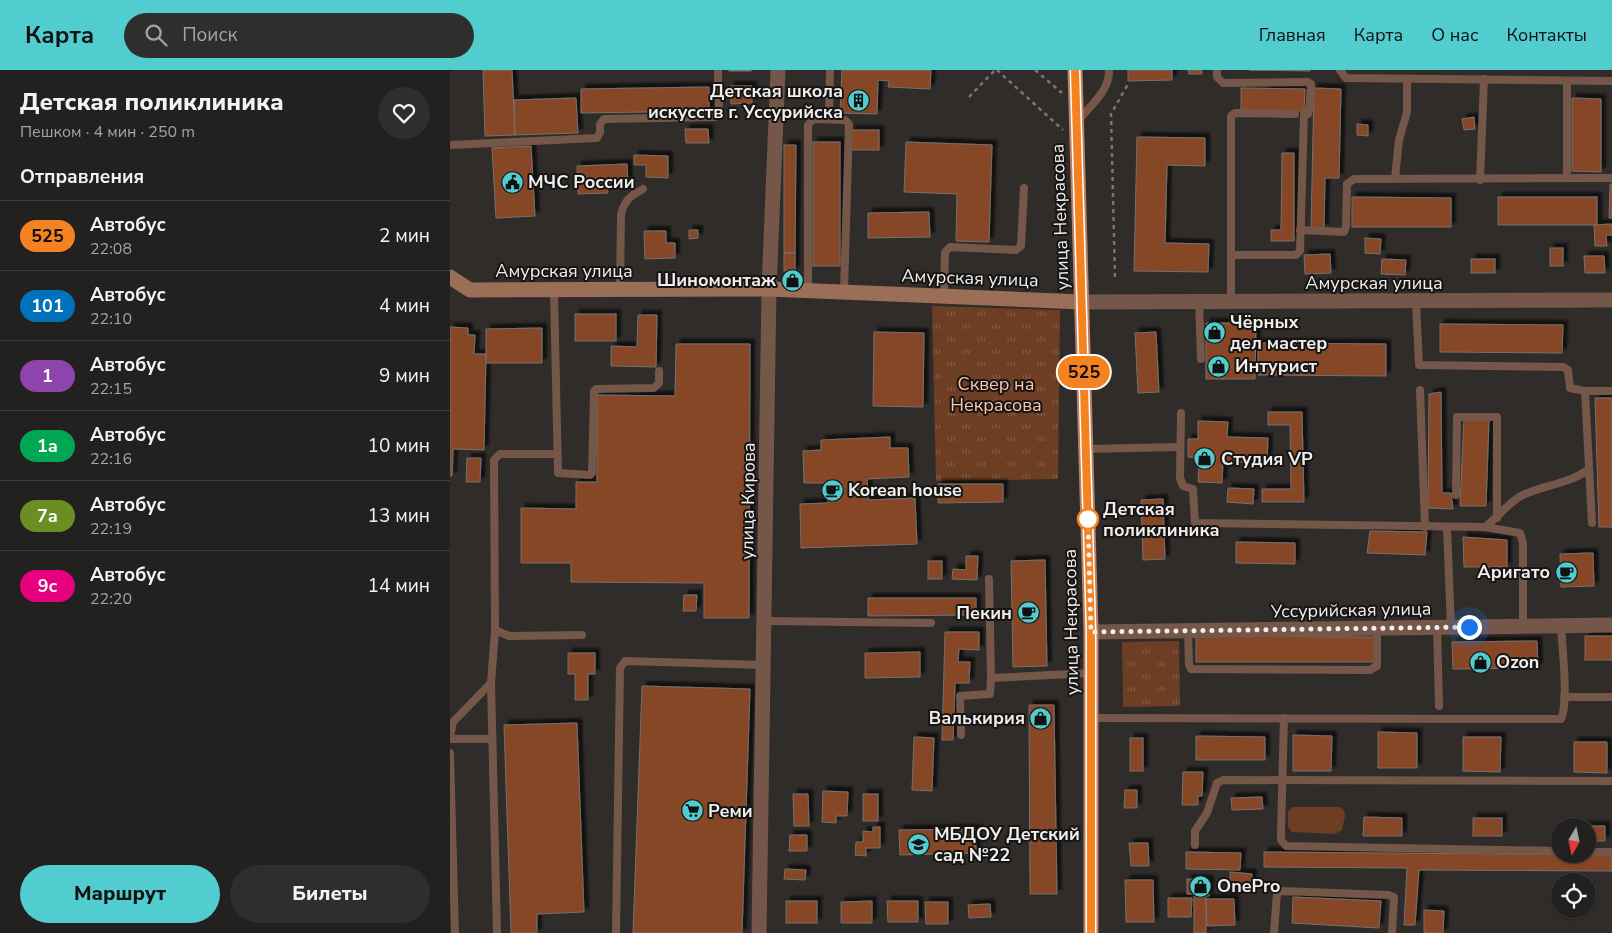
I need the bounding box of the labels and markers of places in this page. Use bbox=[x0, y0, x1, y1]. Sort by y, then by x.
place label: Детская школа искусств г. Уссурийска bbox=[648, 79, 843, 124]
building icon: Детская школа искусств г. Уссурийска bbox=[847, 89, 871, 113]
public building icon: МЧС России bbox=[500, 170, 524, 194]
place label: МЧС России bbox=[528, 170, 635, 194]
place label: Шиномонтаж bbox=[657, 268, 776, 292]
shop icon: Шиномонтаж bbox=[780, 268, 804, 292]
place label: Чёрных дел мастер bbox=[1230, 310, 1327, 355]
shop icon: Чёрных дел мастер bbox=[1202, 320, 1226, 344]
shop icon: Интурист bbox=[1207, 354, 1231, 378]
place label: Интурист bbox=[1235, 354, 1317, 378]
shop icon: Студия VP bbox=[1193, 447, 1217, 471]
place label: Студия VP bbox=[1221, 447, 1313, 471]
cafe icon: Korean house bbox=[820, 478, 844, 502]
place label: Korean house bbox=[848, 478, 962, 502]
place label: Детская поликлиника bbox=[1103, 497, 1220, 542]
marker: Детская поликлиника bbox=[1077, 508, 1099, 530]
place label: Аригато bbox=[1477, 560, 1550, 584]
cafe icon: Аригато bbox=[1554, 560, 1578, 584]
place label: Пекин bbox=[956, 601, 1012, 625]
cafe icon: Пекин bbox=[1016, 601, 1040, 625]
shop icon: Ozon bbox=[1468, 650, 1492, 674]
place label: Ozon bbox=[1496, 650, 1539, 674]
place label: Валькирия bbox=[929, 706, 1025, 730]
shop icon: Валькирия bbox=[1029, 706, 1053, 730]
supermarket icon: Реми bbox=[680, 799, 704, 823]
place label: Реми bbox=[708, 799, 753, 823]
place label: МБДОУ Детский сад №22 bbox=[934, 822, 1080, 867]
school or university icon: МБДОУ Детский сад №22 bbox=[906, 832, 930, 856]
shop icon: OnePro bbox=[1189, 874, 1213, 898]
place label: OnePro bbox=[1217, 874, 1280, 898]

